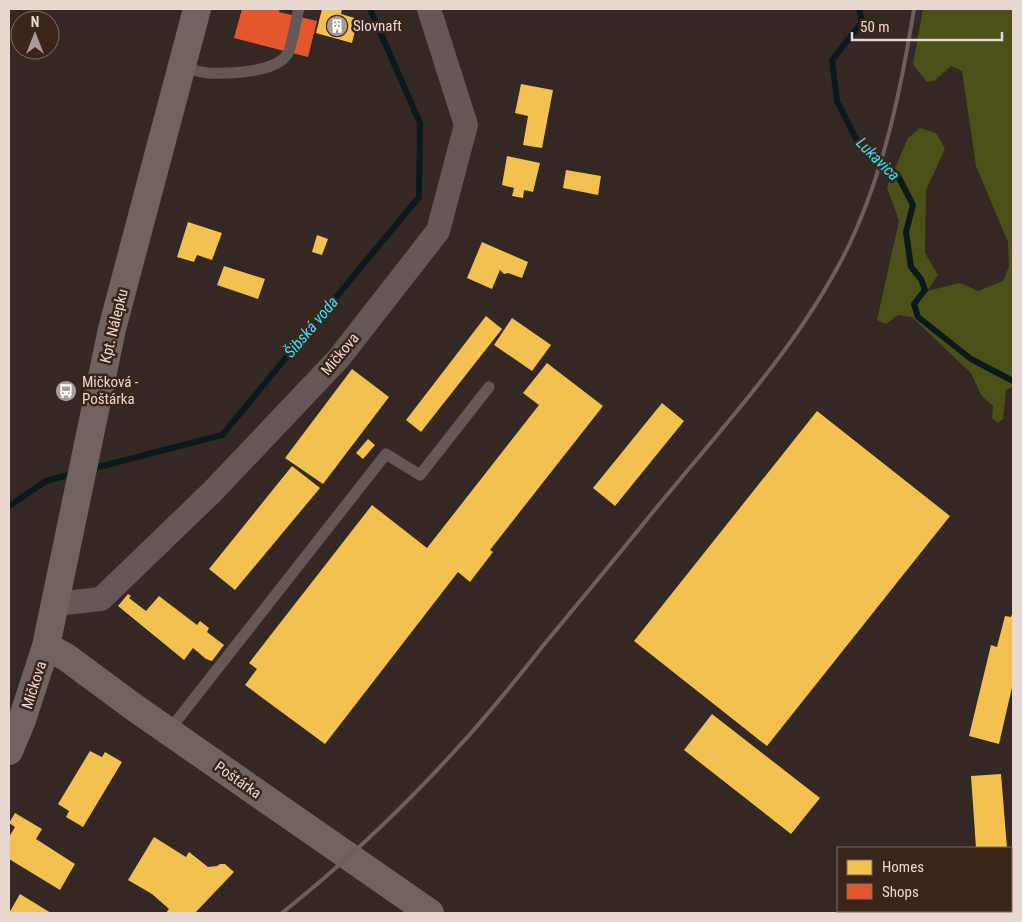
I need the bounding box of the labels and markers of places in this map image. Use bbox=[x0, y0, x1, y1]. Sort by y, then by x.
building icon: Slovnaft bbox=[325, 14, 349, 38]
place label: Slovnaft bbox=[353, 17, 402, 35]
place label: Mičková - Poštárka bbox=[82, 373, 139, 408]
bus stop icon: Mičková - Poštárka bbox=[54, 379, 78, 403]

